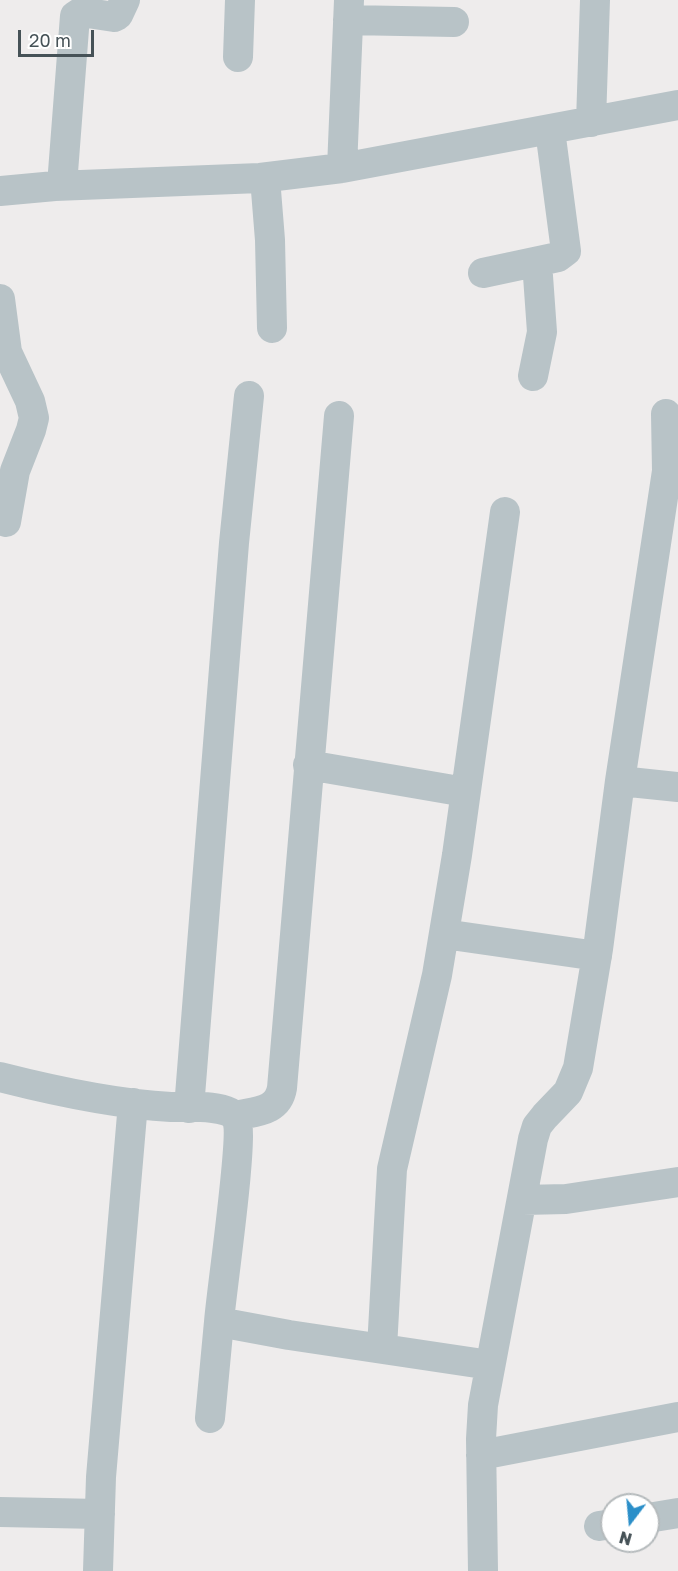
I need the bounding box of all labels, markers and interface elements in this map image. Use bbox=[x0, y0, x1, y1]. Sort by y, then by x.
scale bar bbox=[21, 18, 98, 56]
text: 20 m bbox=[29, 29, 71, 51]
north arrow bbox=[600, 1493, 660, 1553]
text: N bbox=[617, 1527, 634, 1550]

